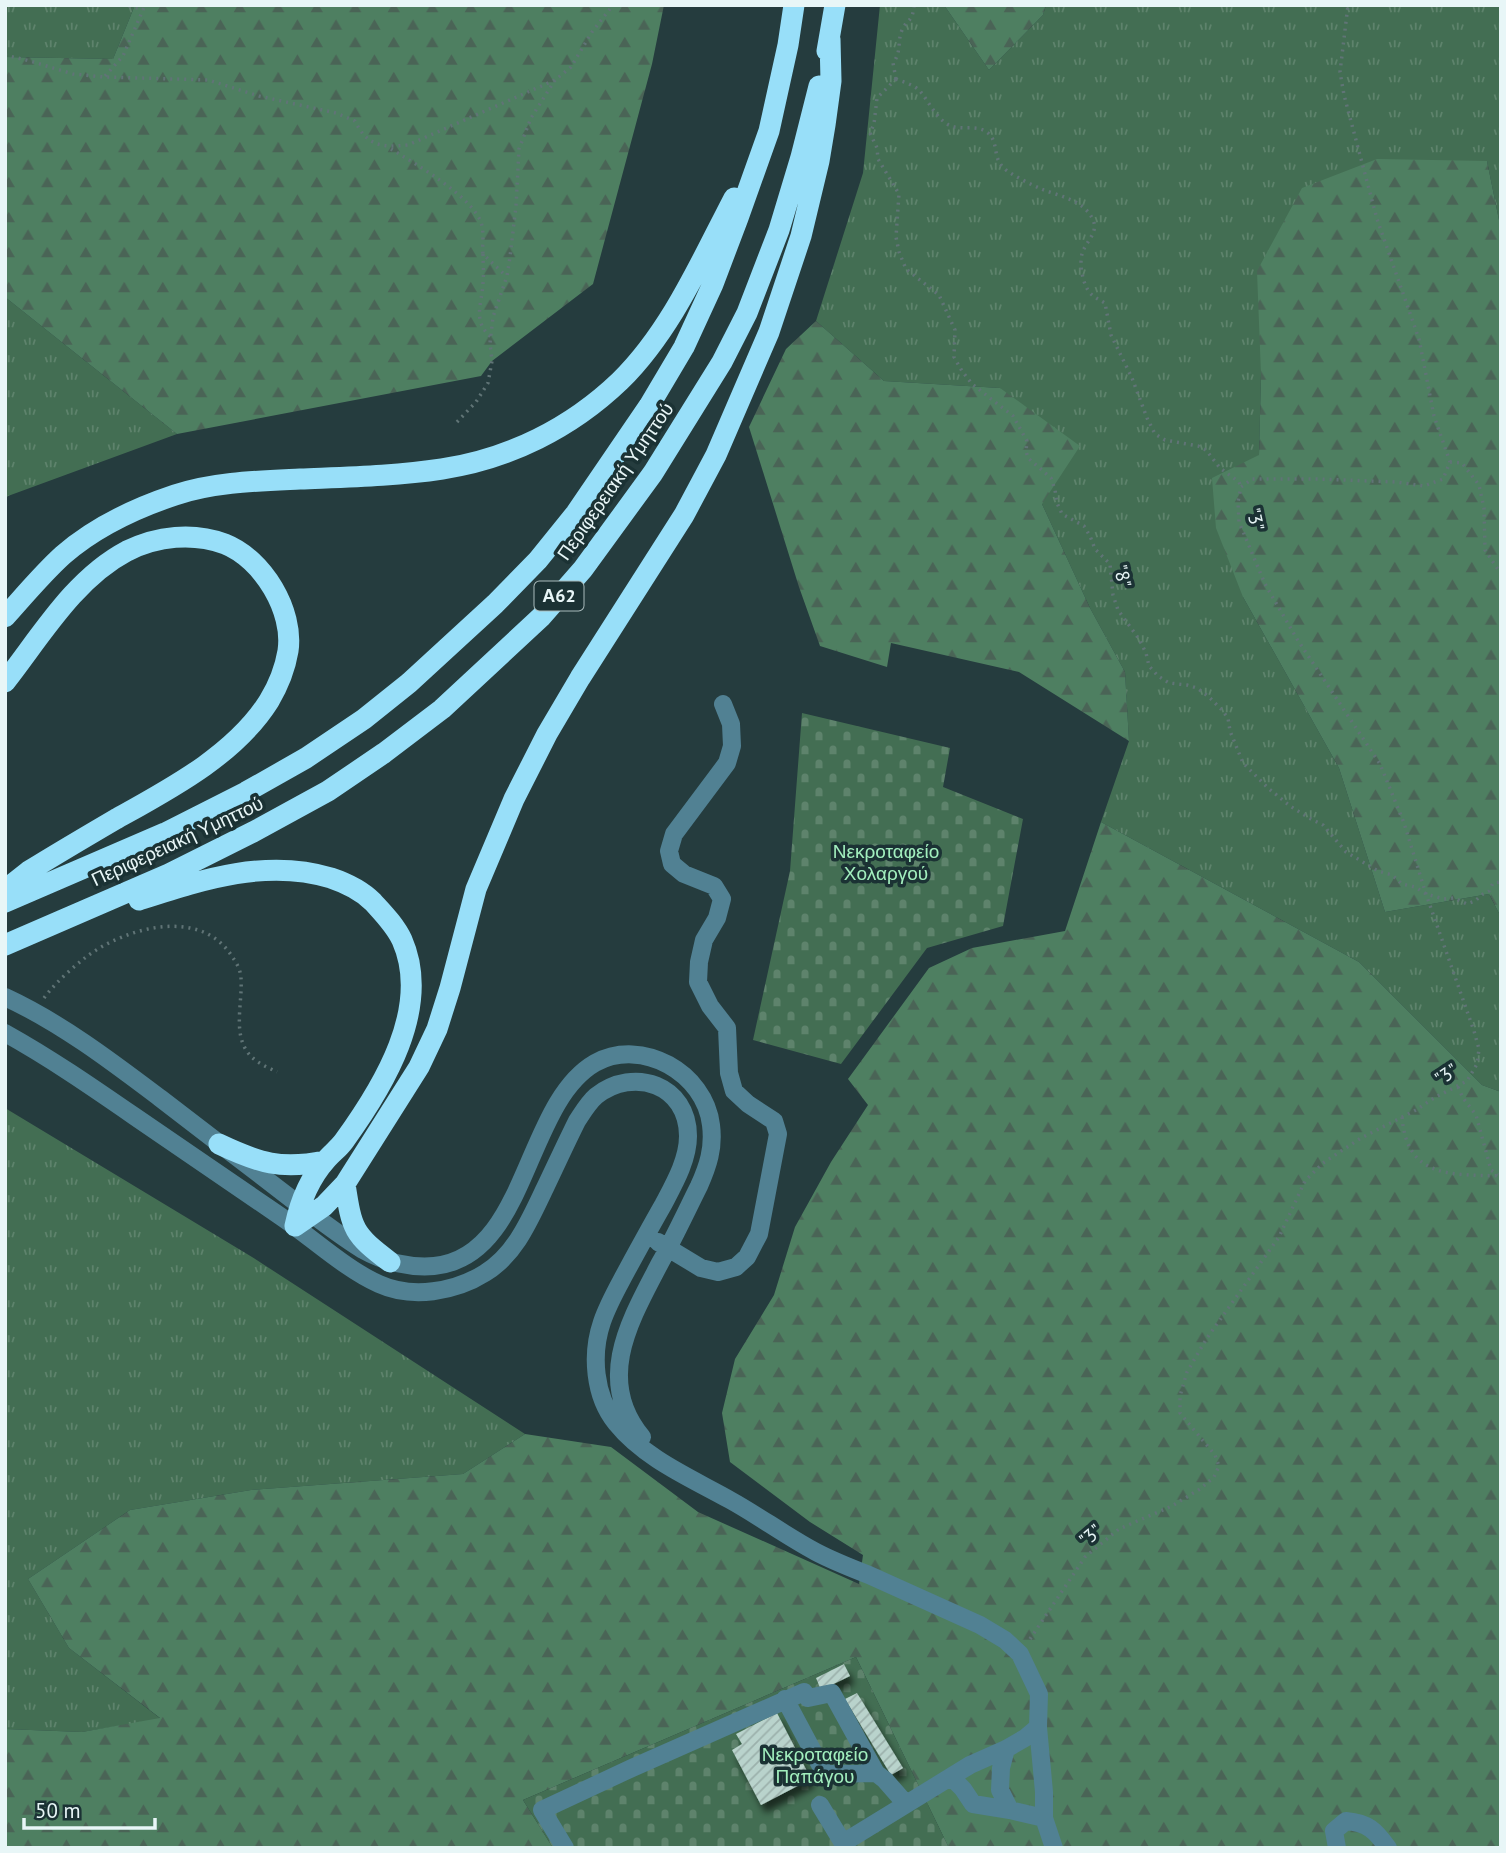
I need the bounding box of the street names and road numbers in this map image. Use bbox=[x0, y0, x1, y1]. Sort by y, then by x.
street label: Περιφερειακή Υμηττού bbox=[552, 398, 678, 564]
street label: "3" bbox=[1242, 505, 1270, 533]
street label: "8" bbox=[1109, 562, 1137, 590]
road number: Α62 bbox=[534, 582, 584, 610]
street label: Περιφερειακή Υμηττού bbox=[87, 791, 267, 891]
street label: "3" bbox=[1430, 1058, 1462, 1090]
street label: "3" bbox=[1073, 1518, 1107, 1552]

